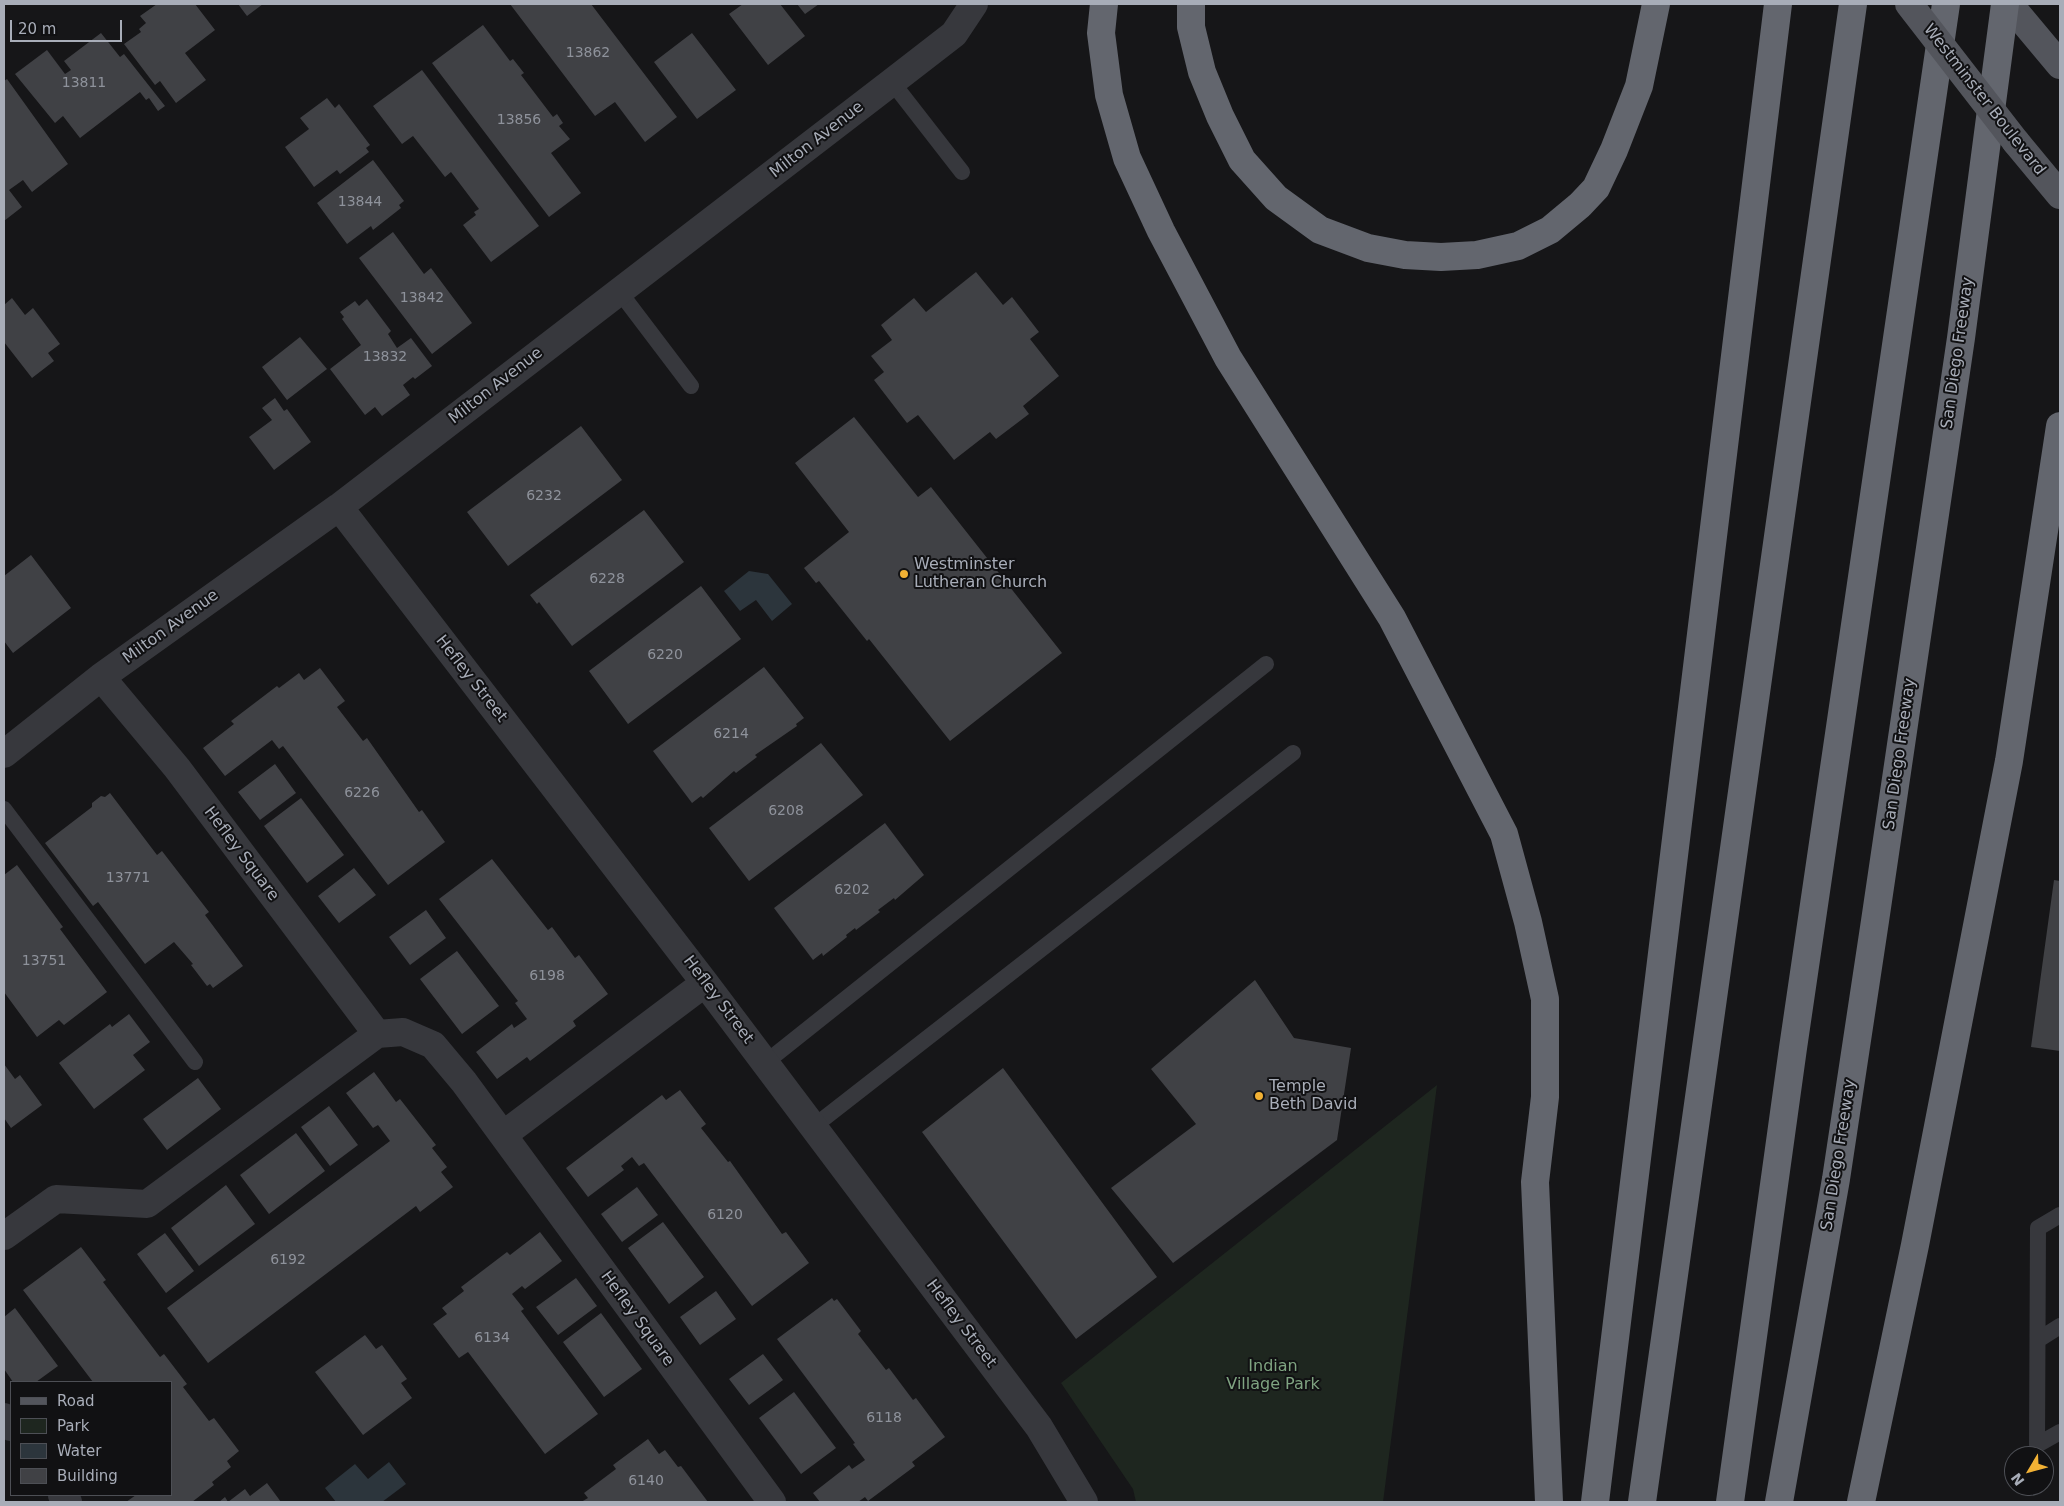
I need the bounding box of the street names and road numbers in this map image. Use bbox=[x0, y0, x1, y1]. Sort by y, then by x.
street label: Westminster Boulevard bbox=[1919, 21, 2049, 179]
street label: Milton Avenue bbox=[766, 98, 868, 182]
street label: San Diego Freeway bbox=[1938, 276, 1978, 430]
street label: Milton Avenue bbox=[445, 344, 547, 428]
street label: Milton Avenue bbox=[119, 586, 223, 668]
street label: Hefley Street bbox=[431, 632, 511, 726]
street label: San Diego Freeway bbox=[1880, 677, 1920, 831]
street label: Hefley Square bbox=[199, 803, 283, 905]
street label: Hefley Street bbox=[679, 952, 757, 1048]
street label: San Diego Freeway bbox=[1818, 1078, 1860, 1232]
street label: Hefley Square bbox=[596, 1268, 678, 1370]
street label: Hefley Street bbox=[922, 1276, 1000, 1372]

